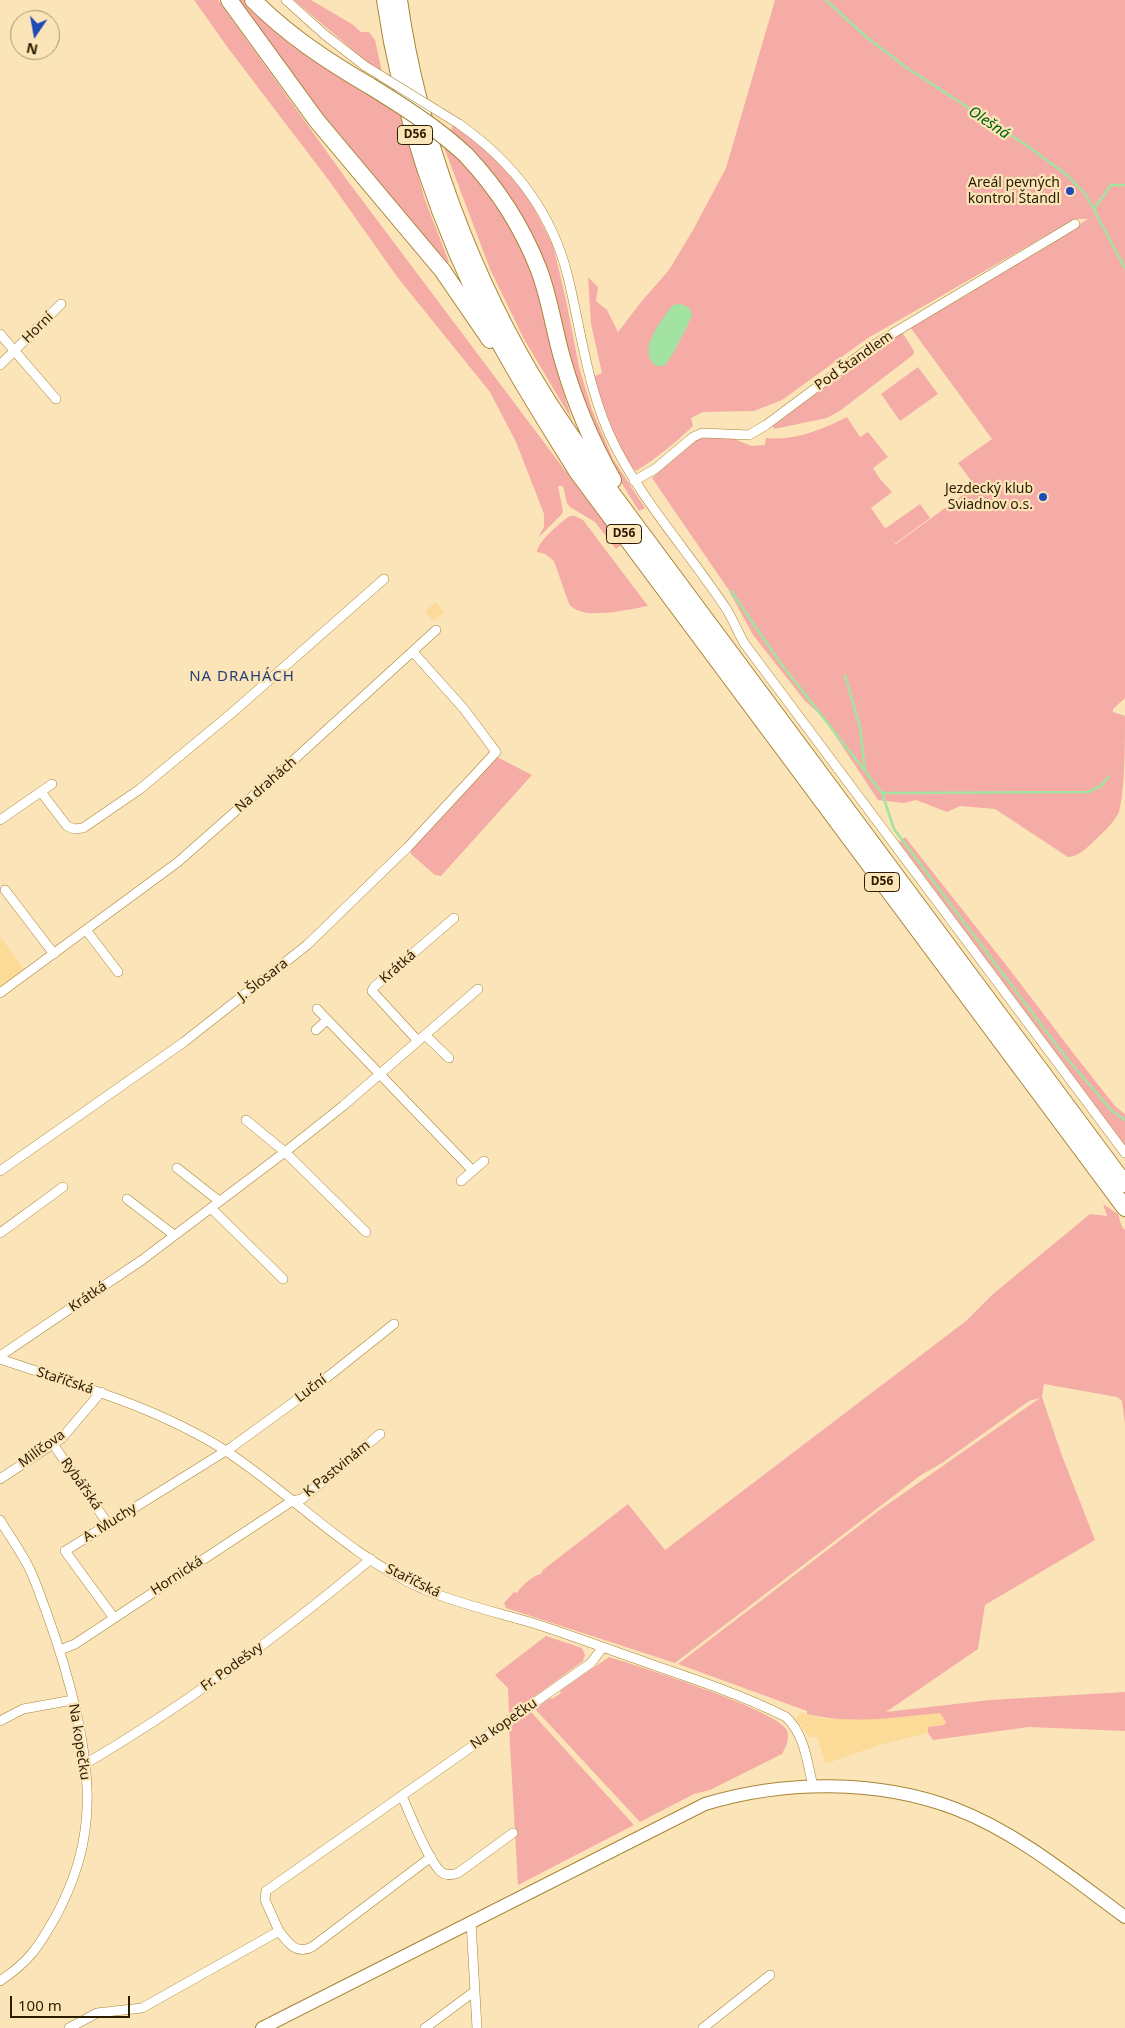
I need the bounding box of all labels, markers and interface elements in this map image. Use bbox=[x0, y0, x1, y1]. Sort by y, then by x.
north arrow bbox=[10, 10, 60, 60]
text: N bbox=[24, 39, 40, 60]
water label: Olešná bbox=[965, 103, 1013, 143]
road number: D56 bbox=[398, 126, 432, 144]
place label: Areál pevných kontrol Štandl bbox=[968, 175, 1060, 208]
marker: Areál pevných kontrol Štandl bbox=[1064, 185, 1076, 197]
street label: Horní bbox=[19, 309, 57, 347]
street label: Pod Štandlem bbox=[812, 328, 896, 394]
place label: Jezdecký klub Sviadnov o.s. bbox=[945, 481, 1033, 514]
marker: Jezdecký klub Sviadnov o.s. bbox=[1037, 491, 1049, 503]
road number: D56 bbox=[606, 524, 642, 544]
district label: NA DRAHÁCH bbox=[188, 668, 296, 686]
street label: Na drahách bbox=[232, 754, 300, 816]
road number: D56 bbox=[864, 872, 900, 892]
street label: Krátká bbox=[376, 947, 420, 987]
street label: J. Šlosara bbox=[235, 955, 291, 1005]
street label: Krátká bbox=[66, 1278, 110, 1316]
street label: Staříčská bbox=[34, 1364, 96, 1398]
street label: Luční bbox=[292, 1372, 330, 1406]
street label: Milíčova bbox=[15, 1427, 69, 1471]
street label: K Pastvinám bbox=[300, 1437, 374, 1501]
street label: Rybářská bbox=[57, 1455, 105, 1513]
street label: A. Muchy bbox=[80, 1500, 140, 1546]
street label: Hornická bbox=[148, 1553, 206, 1599]
street label: Staříčská bbox=[383, 1561, 443, 1601]
street label: Fr. Podešvy bbox=[198, 1639, 266, 1695]
street label: Na kopečku bbox=[467, 1695, 541, 1753]
street label: Na kopečku bbox=[65, 1702, 93, 1782]
scale bar bbox=[12, 1986, 132, 2018]
text: 100 m bbox=[18, 1995, 62, 2015]

